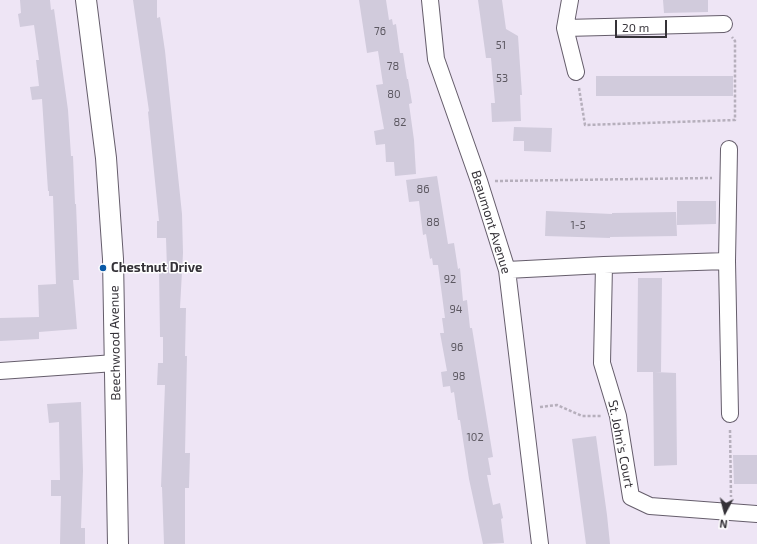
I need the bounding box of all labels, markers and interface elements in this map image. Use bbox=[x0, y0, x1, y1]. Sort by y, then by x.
scale bar bbox=[617, 12, 669, 38]
text: 20 m bbox=[622, 20, 649, 34]
house number: 76 bbox=[374, 24, 386, 38]
house number: 51 bbox=[496, 38, 506, 52]
house number: 78 bbox=[387, 59, 399, 73]
house number: 53 bbox=[496, 71, 508, 85]
house number: 80 bbox=[387, 87, 401, 101]
house number: 82 bbox=[394, 115, 406, 129]
street label: Beaumont Avenue bbox=[468, 168, 514, 276]
house number: 86 bbox=[417, 182, 429, 196]
house number: 88 bbox=[426, 215, 440, 229]
house number: 1-5 bbox=[570, 218, 586, 232]
place label: Chestnut Drive bbox=[111, 260, 202, 276]
marker: Chestnut Drive bbox=[98, 263, 108, 273]
house number: 92 bbox=[444, 272, 456, 286]
street label: Beechwood Avenue bbox=[106, 285, 124, 401]
house number: 94 bbox=[449, 302, 463, 316]
house number: 96 bbox=[451, 340, 463, 354]
house number: 98 bbox=[453, 369, 465, 383]
street label: St. John's Court bbox=[605, 399, 637, 489]
house number: 102 bbox=[466, 430, 484, 444]
north arrow bbox=[705, 492, 745, 532]
text: N bbox=[719, 517, 728, 531]

